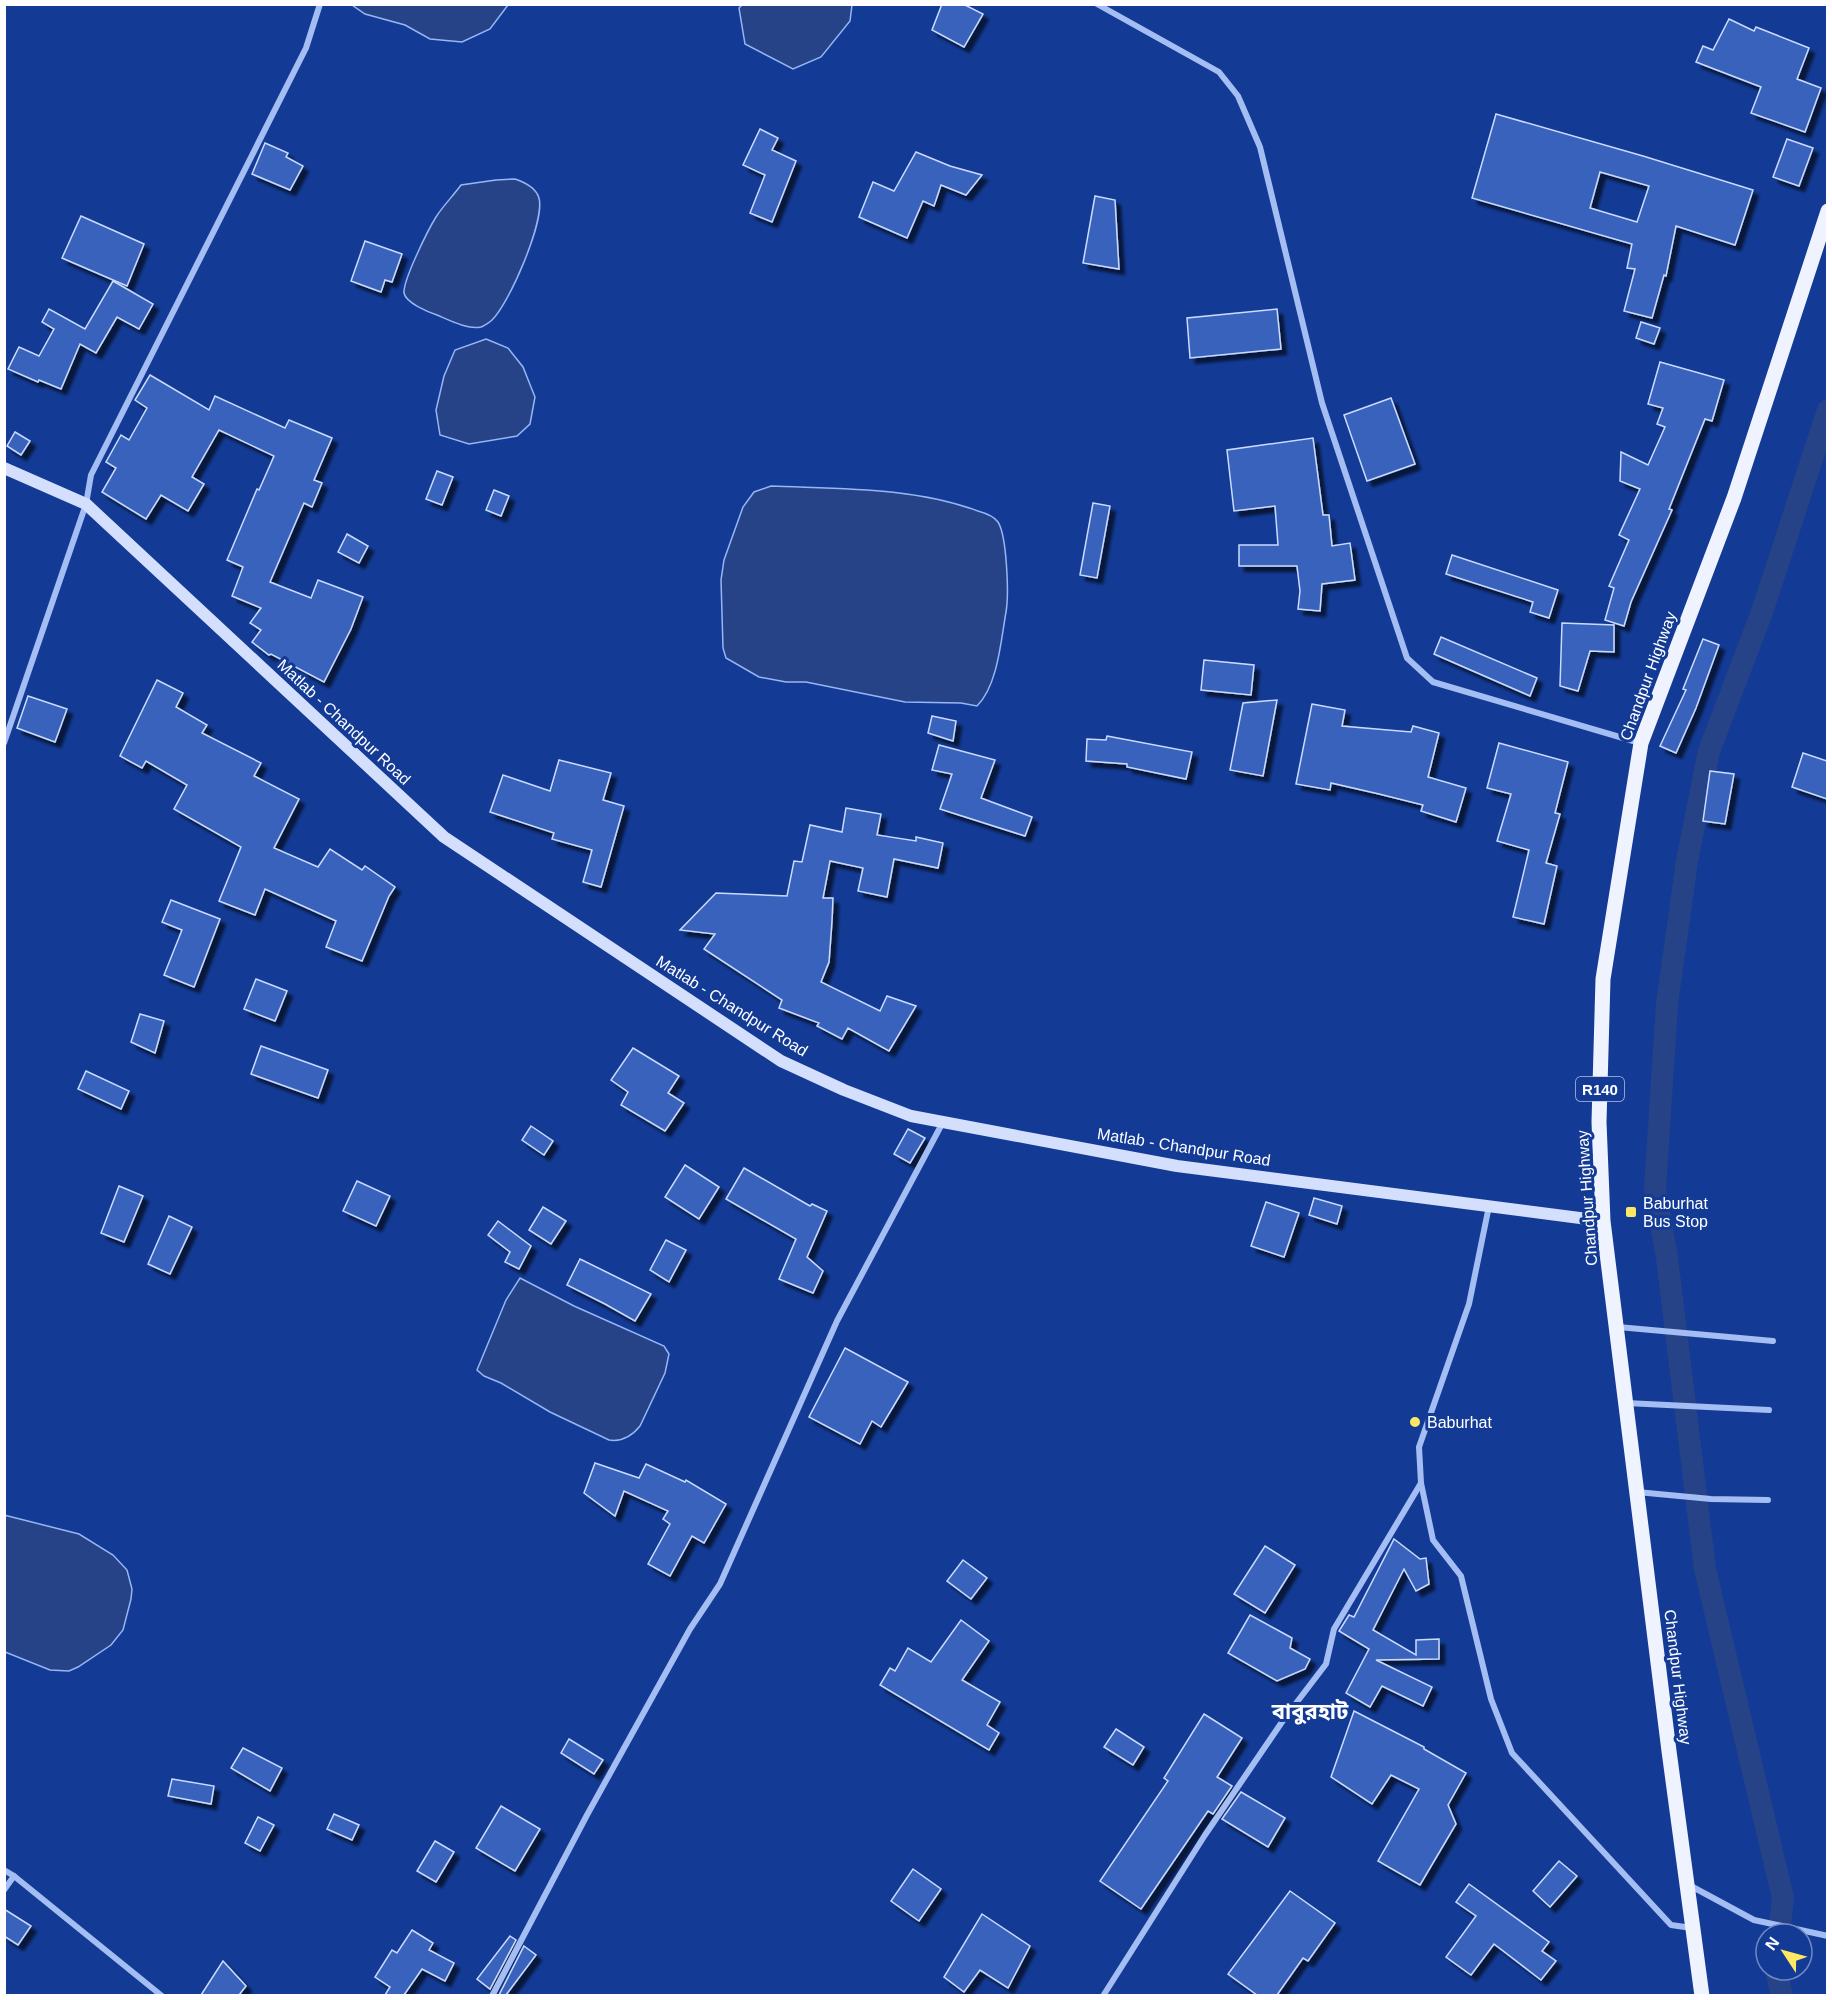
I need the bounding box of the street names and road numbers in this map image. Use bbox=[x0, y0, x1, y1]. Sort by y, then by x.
street label: Chandpur Highway bbox=[1617, 609, 1679, 743]
street label: Matlab - Chandpur Road bbox=[274, 656, 414, 788]
street label: Matlab - Chandpur Road bbox=[653, 952, 811, 1060]
road number: R140 bbox=[1576, 1077, 1624, 1101]
street label: Matlab - Chandpur Road bbox=[1096, 1125, 1272, 1169]
street label: Chandpur Highway bbox=[1574, 1130, 1600, 1266]
street label: Chandpur Highway bbox=[1661, 1608, 1695, 1746]

